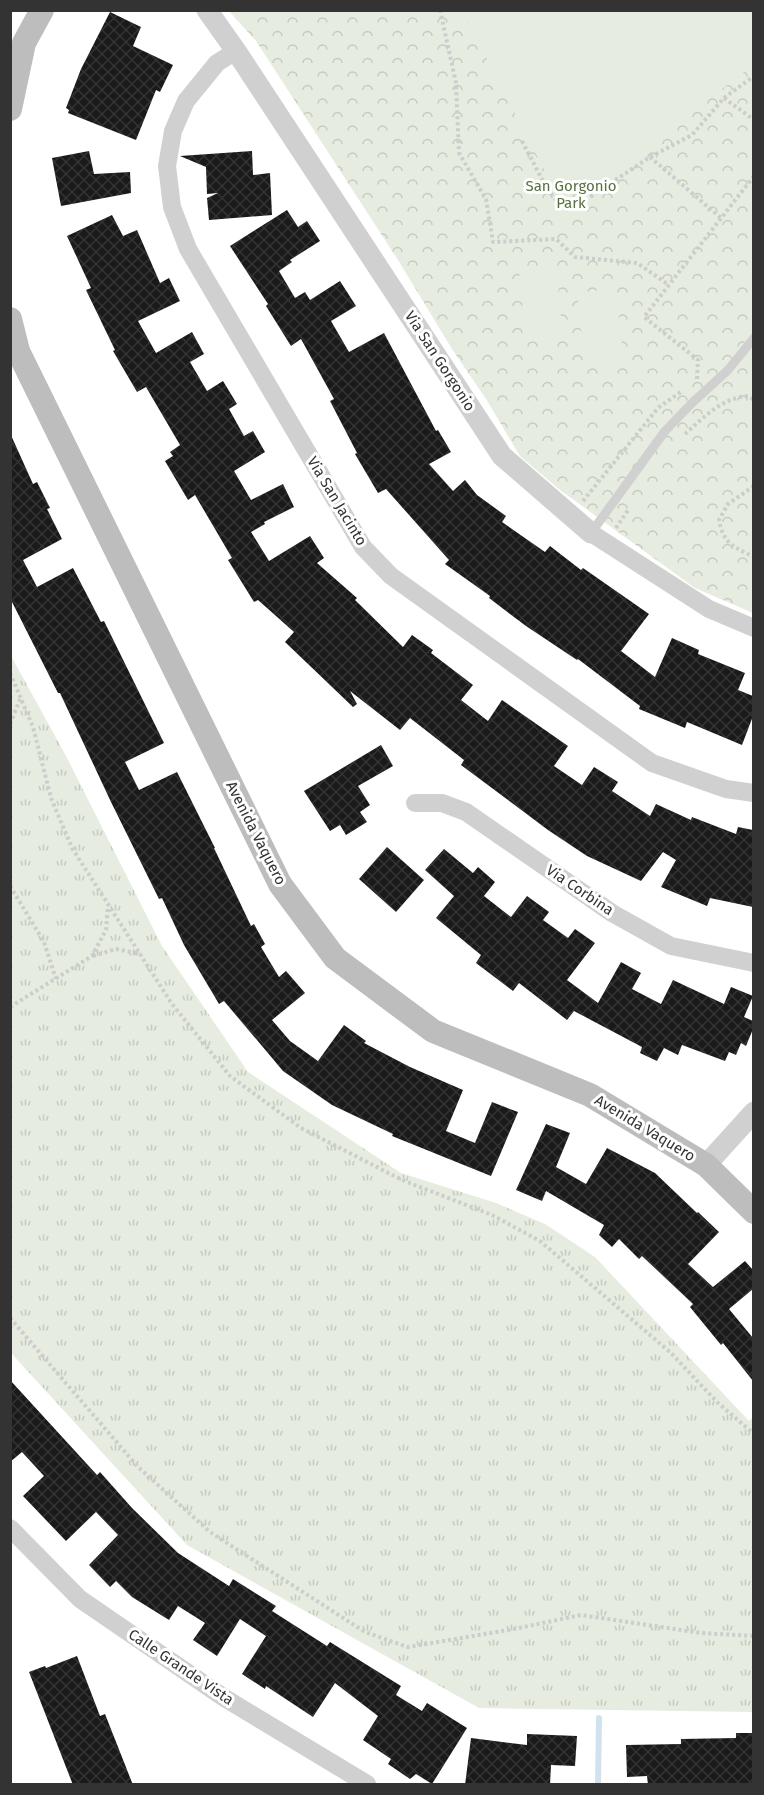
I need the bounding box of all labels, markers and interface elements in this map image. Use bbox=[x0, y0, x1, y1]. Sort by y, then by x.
park label: San Gorgonio Park bbox=[526, 177, 617, 212]
street label: Via San Gorgonio bbox=[401, 308, 479, 414]
street label: Via San Jacinto bbox=[303, 453, 371, 549]
street label: Avenida Vaquero bbox=[222, 778, 290, 888]
street label: Via Corbina bbox=[543, 861, 617, 919]
street label: Avenida Vaquero bbox=[591, 1091, 699, 1165]
street label: Calle Grande Vista bbox=[125, 1625, 237, 1709]

